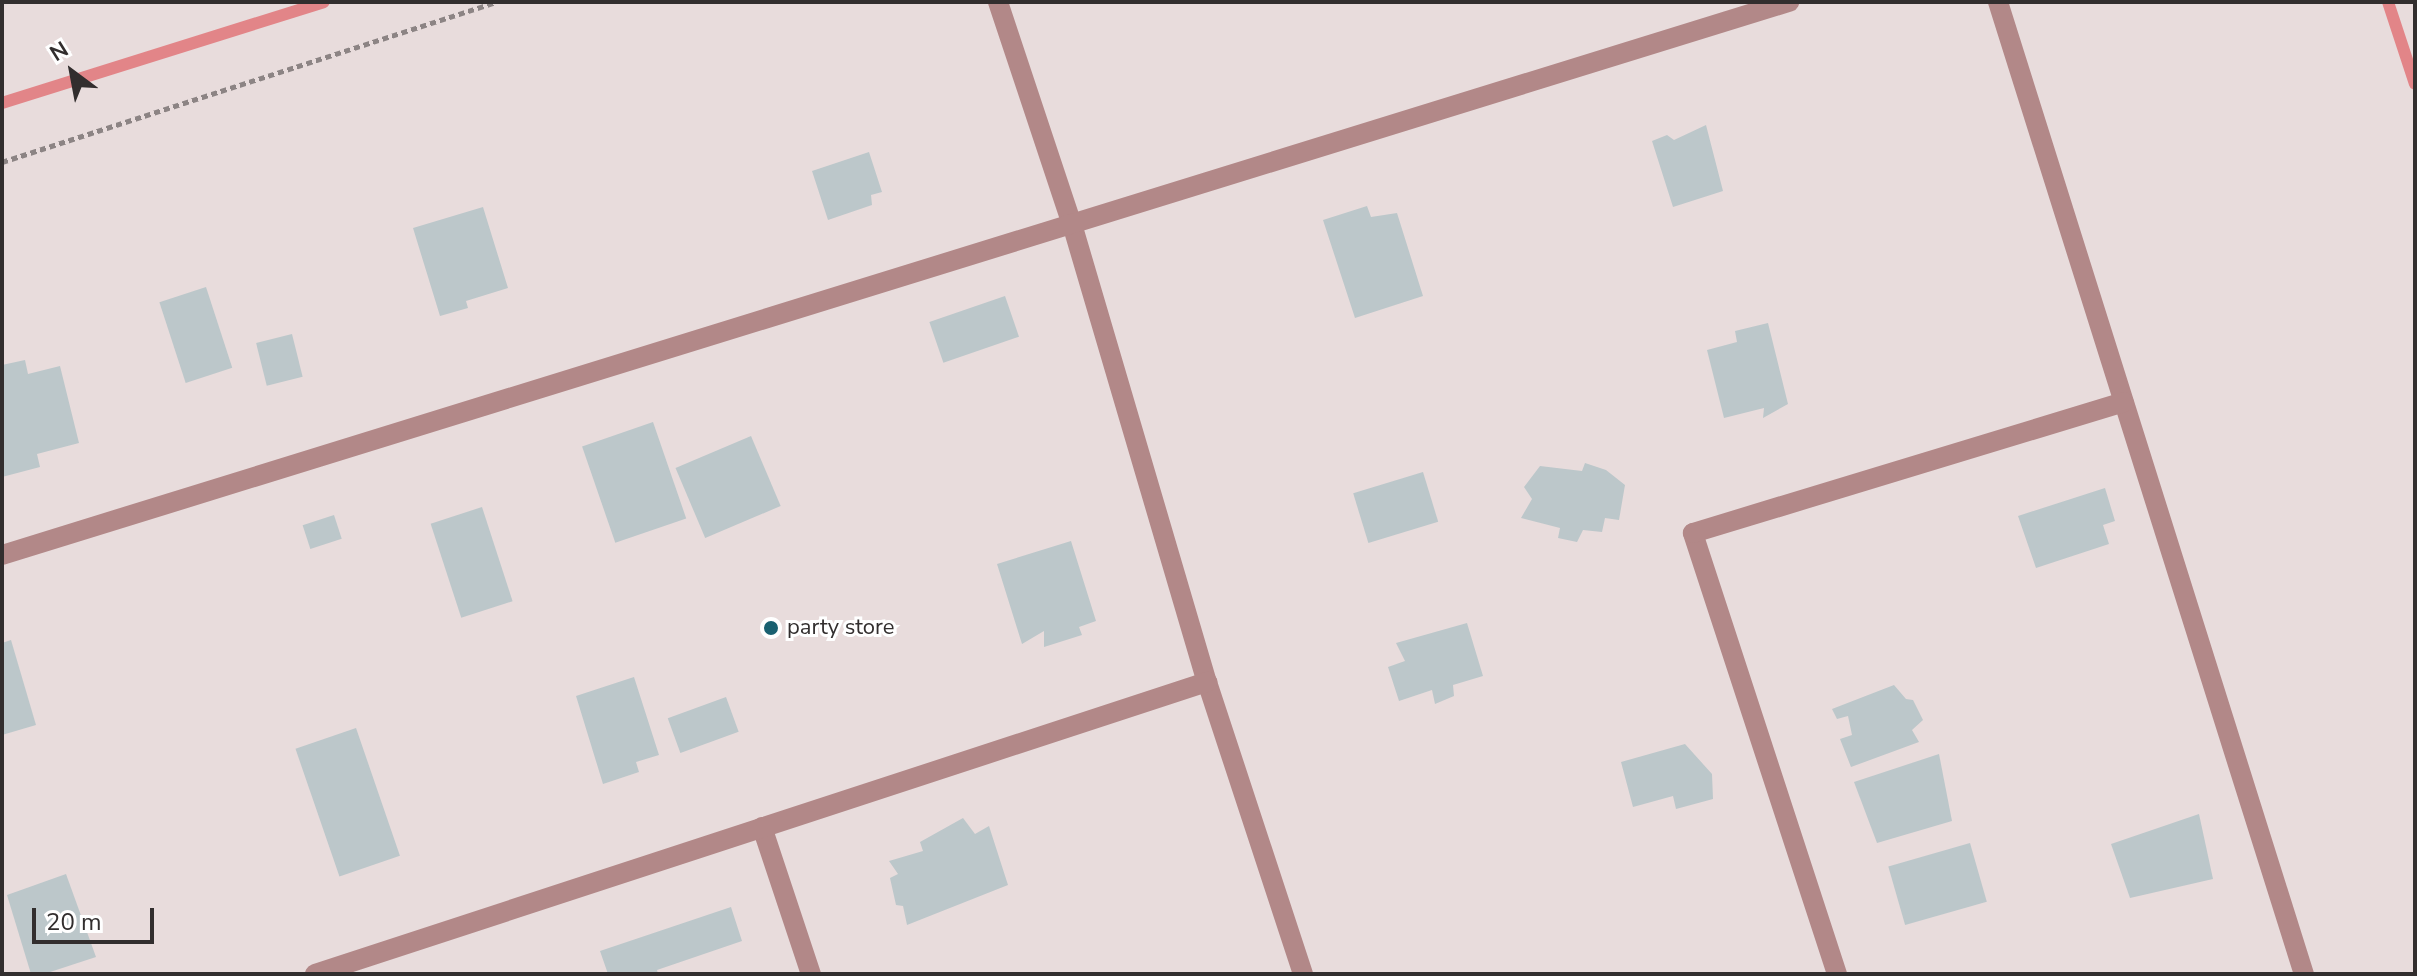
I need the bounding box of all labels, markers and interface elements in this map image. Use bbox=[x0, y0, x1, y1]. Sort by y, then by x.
north arrow bbox=[32, 32, 112, 112]
text: N bbox=[44, 35, 74, 69]
place label: party store bbox=[787, 615, 894, 641]
marker: party store bbox=[762, 619, 780, 637]
scale bar bbox=[36, 892, 158, 942]
text: 20 m bbox=[46, 906, 102, 938]

